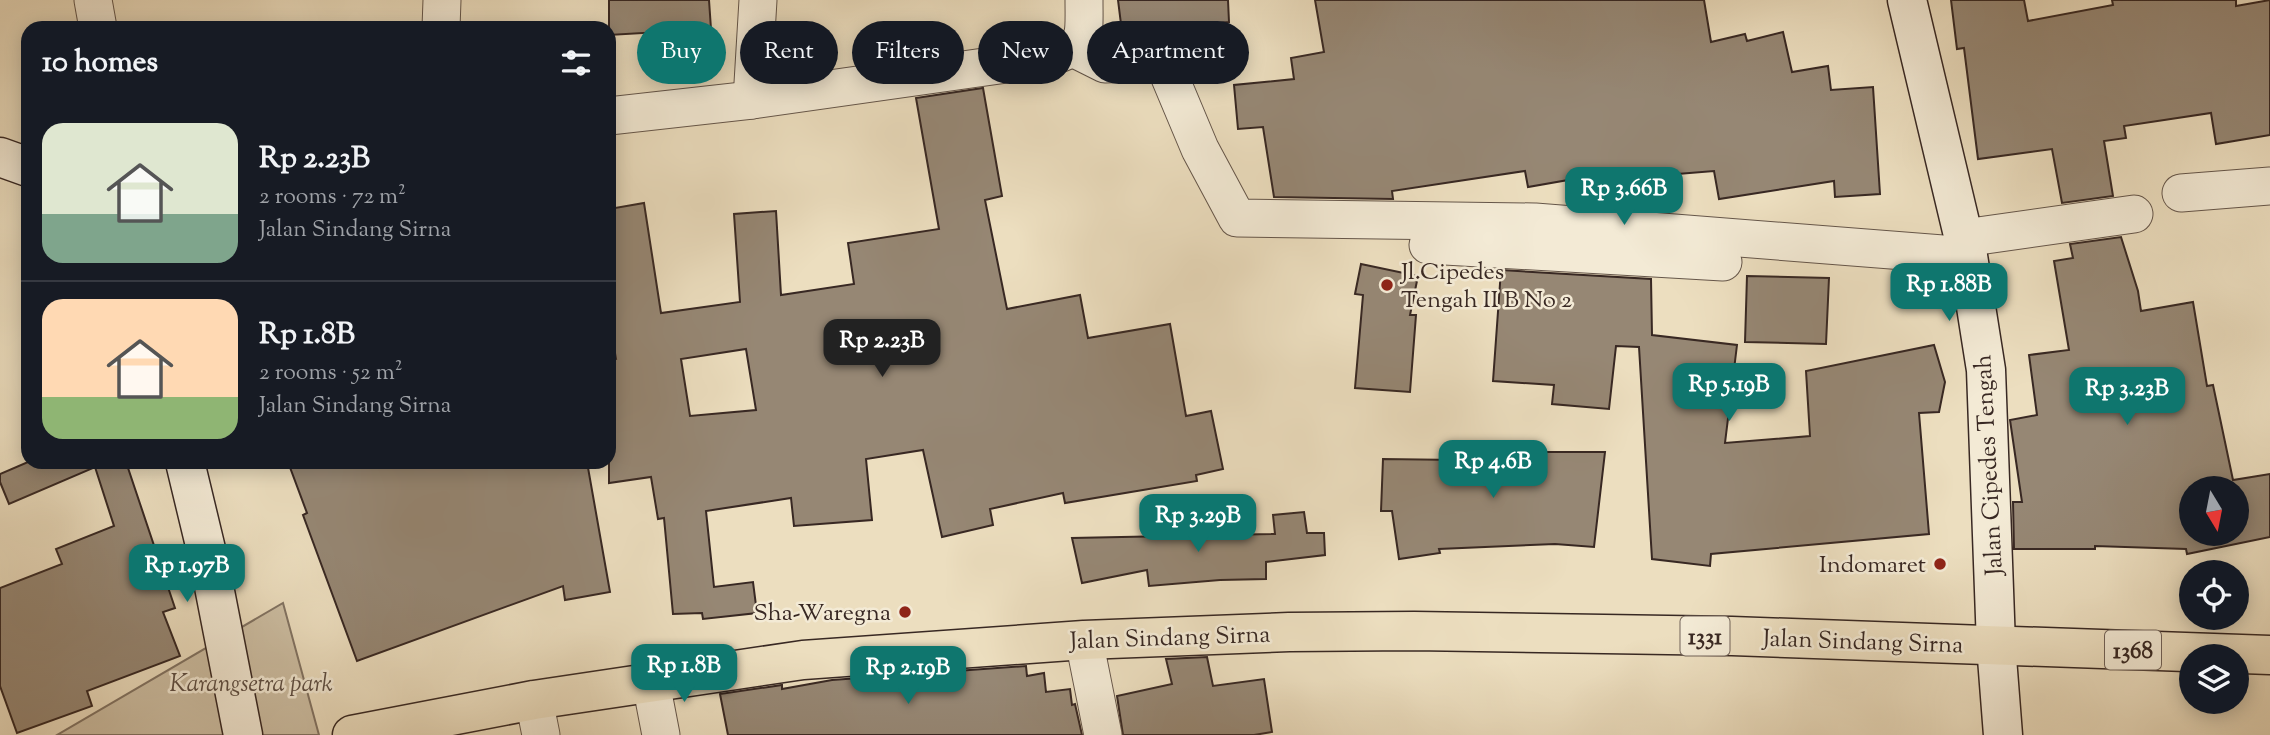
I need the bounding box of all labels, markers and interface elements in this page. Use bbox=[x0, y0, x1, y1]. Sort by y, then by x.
chip: Buy bbox=[637, 21, 726, 84]
chip: Rent bbox=[740, 21, 838, 84]
chip: Filters bbox=[852, 21, 964, 84]
chip: New bbox=[978, 21, 1073, 84]
chip: Apartment bbox=[1087, 21, 1249, 84]
text: 10 homes bbox=[42, 42, 158, 85]
icon: filters bbox=[557, 44, 595, 82]
text: Rp 2.23B bbox=[259, 138, 370, 181]
icon: home bbox=[98, 151, 182, 235]
pin: Rp 3.66B bbox=[1552, 168, 1696, 227]
text: Rp 3.66B bbox=[1581, 173, 1667, 206]
text: 2 rooms · 72 m² bbox=[259, 181, 406, 214]
text: Jalan Sindang Sirna bbox=[259, 214, 451, 247]
place label: Jl.Cipedes Tengah II B No 2 bbox=[1399, 256, 1572, 318]
pin: Rp 1.88B bbox=[1877, 264, 2021, 323]
text: Rp 1.88B bbox=[1906, 269, 1992, 302]
marker: Jl.Cipedes Tengah II B No 2 bbox=[1379, 277, 1395, 293]
text: Rp 1.8B bbox=[259, 314, 355, 357]
pin: Rp 2.23B bbox=[810, 320, 954, 379]
text: Rp 2.23B bbox=[839, 325, 925, 358]
icon: home bbox=[98, 327, 182, 411]
street label: Jalan Cipedes Tengah bbox=[1967, 354, 2013, 578]
text: 2 rooms · 52 m² bbox=[259, 357, 402, 390]
pin: Rp 5.19B bbox=[1657, 364, 1801, 423]
pin: Rp 3.23B bbox=[2055, 368, 2199, 427]
text: Rp 5.19B bbox=[1689, 369, 1769, 402]
text: Rp 3.23B bbox=[2085, 373, 2169, 406]
text: Jalan Sindang Sirna bbox=[259, 390, 451, 423]
pin: Rp 4.6B bbox=[1428, 440, 1558, 500]
text: Rp 4.6B bbox=[1455, 446, 1531, 479]
north arrow bbox=[2179, 476, 2249, 546]
map controls bbox=[2179, 476, 2249, 714]
pin: Rp 3.29B bbox=[1126, 494, 1270, 554]
text: Rp 3.29B bbox=[1155, 500, 1241, 533]
pin: Rp 1.97B bbox=[115, 544, 259, 604]
place label: Indomaret bbox=[1819, 549, 1926, 583]
text: Rp 1.97B bbox=[145, 550, 229, 583]
marker: Indomaret bbox=[1932, 556, 1948, 572]
button: locate bbox=[2179, 560, 2249, 630]
place label: Sha-Waregna bbox=[753, 597, 891, 631]
marker: Sha-Waregna bbox=[897, 604, 913, 620]
road number: 1331 bbox=[1680, 616, 1730, 656]
street label: Jalan Sindang Sirna bbox=[1067, 619, 1271, 660]
street label: Jalan Sindang Sirna bbox=[1760, 622, 1964, 663]
road number: 1368 bbox=[2105, 630, 2161, 670]
pin: Rp 1.8B bbox=[619, 644, 749, 704]
button: layers bbox=[2179, 644, 2249, 714]
pin: Rp 2.19B bbox=[836, 646, 980, 706]
text: Rp 1.8B bbox=[647, 650, 721, 683]
text: Rp 2.19B bbox=[866, 652, 950, 685]
park label: Karangsetra park bbox=[169, 668, 333, 702]

